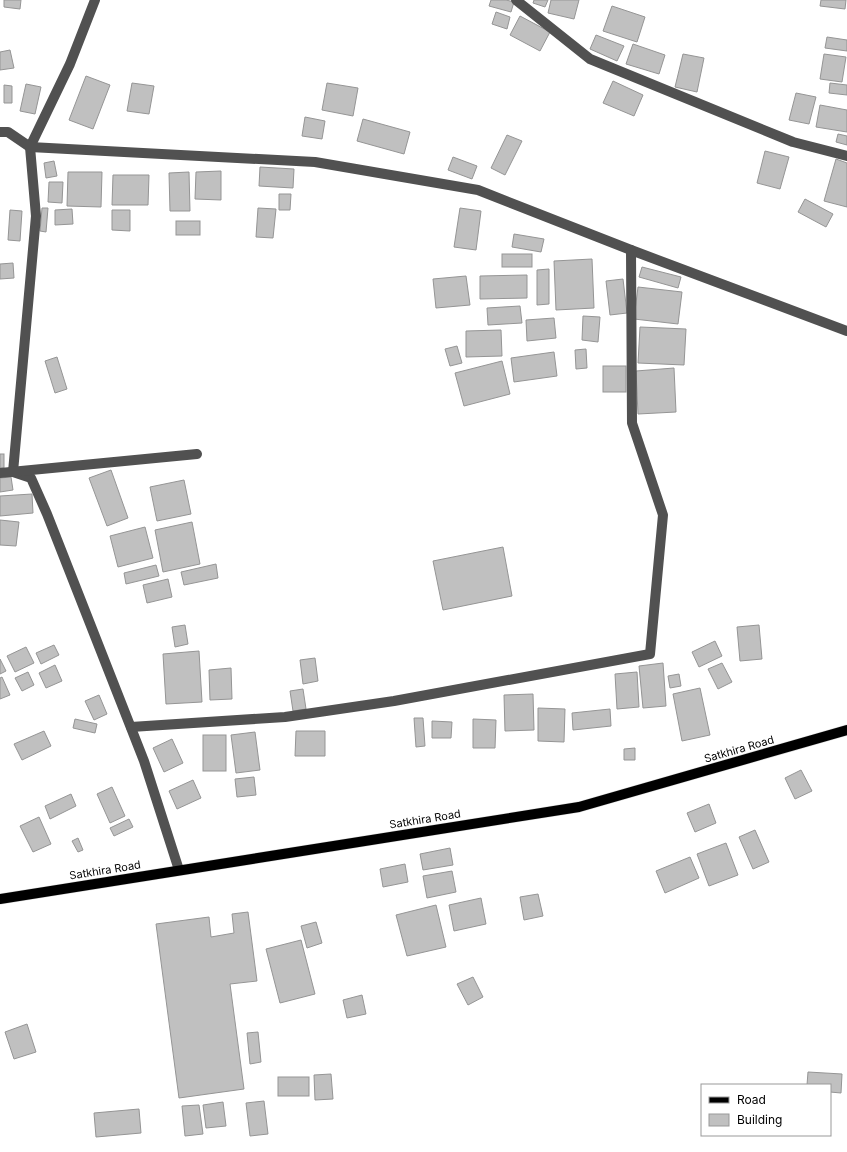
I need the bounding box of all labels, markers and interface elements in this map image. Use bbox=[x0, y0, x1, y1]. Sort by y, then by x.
street label: Satkhira Road bbox=[702, 732, 776, 766]
street label: Satkhira Road bbox=[388, 806, 462, 832]
street label: Satkhira Road bbox=[68, 857, 142, 883]
legend bbox=[701, 1084, 831, 1136]
text: Road bbox=[737, 1092, 766, 1107]
text: Building bbox=[737, 1112, 782, 1127]

